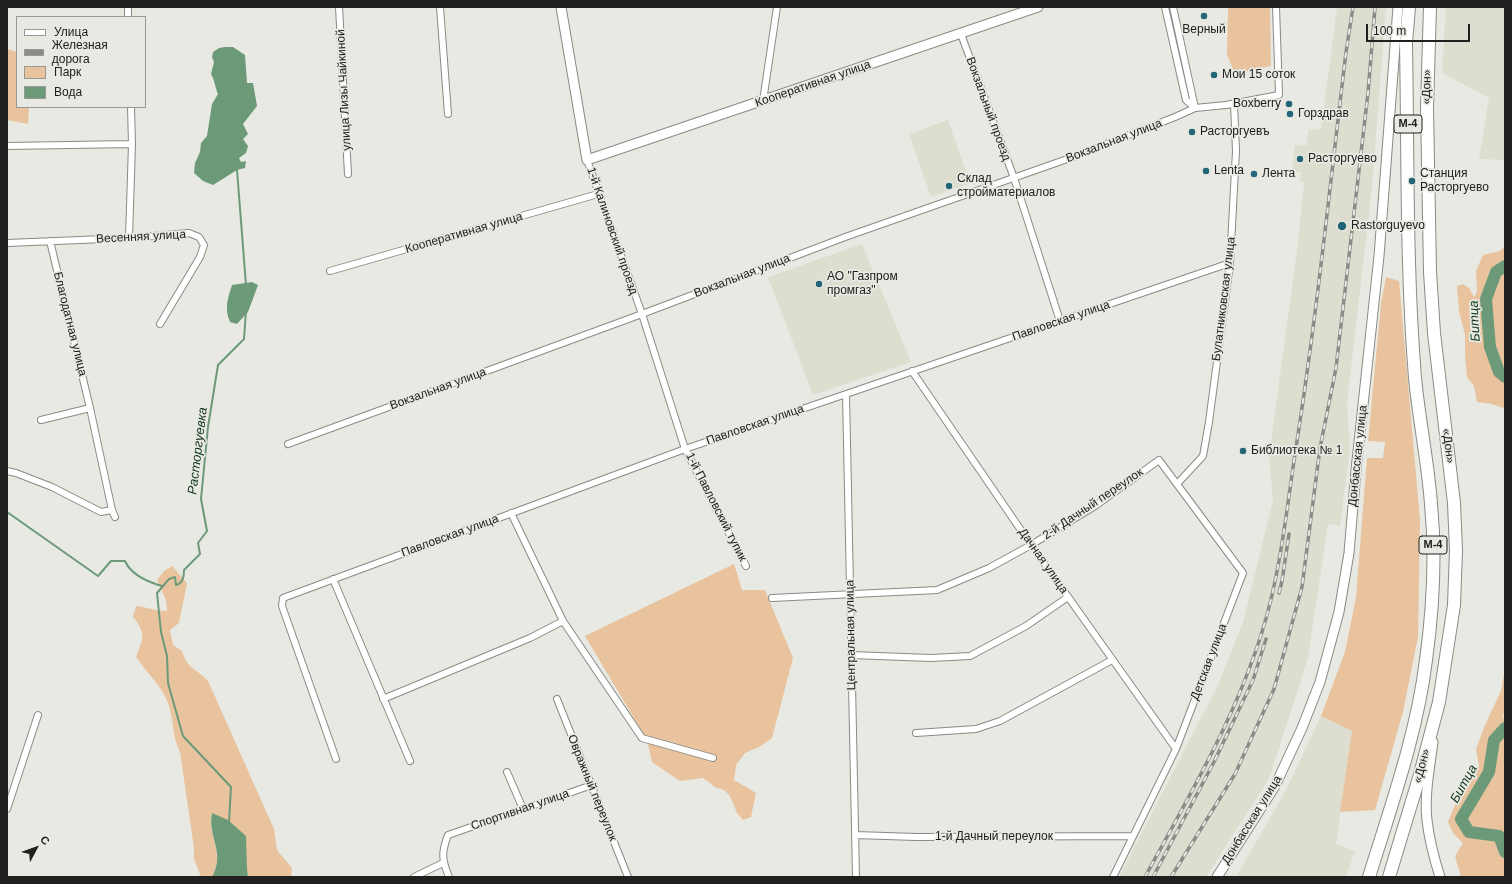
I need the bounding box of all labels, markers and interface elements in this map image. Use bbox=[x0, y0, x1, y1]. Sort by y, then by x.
marker: Верный bbox=[1199, 11, 1209, 21]
legend bbox=[16, 16, 146, 108]
scale bar bbox=[1368, 16, 1472, 42]
place label: Верный bbox=[1182, 23, 1226, 37]
text: 100 m bbox=[1373, 24, 1406, 38]
text: Улица bbox=[54, 25, 88, 39]
street label: улица Лизы Чайкиной bbox=[334, 29, 354, 151]
text: Железная дорога bbox=[52, 38, 108, 66]
street label: Вокзальный проезд bbox=[963, 55, 1013, 163]
street label: Кооперативная улица bbox=[753, 57, 873, 111]
text: Парк bbox=[54, 65, 81, 79]
place label: Мои 15 соток bbox=[1222, 68, 1295, 82]
street label: «Дон» bbox=[1419, 69, 1435, 105]
marker: Мои 15 соток bbox=[1209, 70, 1219, 80]
text: Вода bbox=[54, 85, 82, 99]
place label: Boxberry bbox=[1233, 97, 1281, 111]
marker: Boxberry bbox=[1284, 99, 1294, 109]
place label: Горздрав bbox=[1298, 107, 1349, 121]
marker: Горздрав bbox=[1285, 109, 1295, 119]
road number: М-4 bbox=[1394, 115, 1422, 133]
street label: Вокзальная улица bbox=[1064, 116, 1164, 166]
place label: Расторгуевъ bbox=[1200, 125, 1269, 139]
marker: Расторгуевъ bbox=[1187, 127, 1197, 137]
place label: Расторгуево bbox=[1308, 152, 1377, 166]
marker: Расторгуево bbox=[1295, 154, 1305, 164]
place label: Lenta bbox=[1214, 164, 1244, 178]
street label: 1-й Калиновский проезд bbox=[583, 165, 641, 297]
marker: Lenta bbox=[1201, 166, 1211, 176]
place label: Лента bbox=[1262, 167, 1295, 181]
place label: Станция Расторгуево bbox=[1420, 167, 1489, 195]
marker: Лента bbox=[1249, 169, 1259, 179]
place label: Склад стройматериалов bbox=[957, 172, 1055, 200]
marker: Станция Расторгуево bbox=[1407, 176, 1417, 186]
marker: Склад стройматериалов bbox=[944, 181, 954, 191]
street label: Кооперативная улица bbox=[404, 209, 524, 257]
place label: Rastorguyevo bbox=[1351, 219, 1425, 233]
marker: Rastorguyevo bbox=[1336, 220, 1348, 232]
street label: Весенняя улица bbox=[96, 227, 186, 247]
street label: Булатниковская улица bbox=[1209, 236, 1239, 362]
street label: Вокзальная улица bbox=[692, 251, 792, 301]
street label: Благодатная улица bbox=[50, 270, 90, 378]
place label: АО "Газпром промгаз" bbox=[827, 270, 898, 298]
marker: АО "Газпром промгаз" bbox=[814, 279, 824, 289]
street label: Павловская улица bbox=[1010, 298, 1112, 344]
water label: Битца bbox=[1466, 300, 1484, 342]
street label: Вокзальная улица bbox=[388, 365, 488, 413]
street label: Павловская улица bbox=[704, 402, 806, 448]
street label: Донбасская улица bbox=[1346, 405, 1370, 507]
water label: Расторгуевка bbox=[185, 406, 211, 496]
street label: «Дон» bbox=[1439, 428, 1457, 464]
place label: Библиотека № 1 bbox=[1251, 444, 1342, 458]
marker: Библиотека № 1 bbox=[1238, 446, 1248, 456]
street label: 1-й Павловский тупик bbox=[682, 450, 750, 564]
street label: 2-й Дачный переулок bbox=[1040, 465, 1146, 543]
street label: Павловская улица bbox=[399, 512, 501, 560]
street label: Дачная улица bbox=[1015, 525, 1071, 597]
road number: М-4 bbox=[1419, 536, 1447, 554]
street label: Центральная улица bbox=[843, 580, 859, 690]
street label: Детская улица bbox=[1188, 622, 1230, 702]
street label: Овражный переулок bbox=[564, 733, 620, 843]
street label: «Дон» bbox=[1411, 747, 1433, 785]
water label: Битца bbox=[1447, 762, 1481, 806]
street label: Донбасская улица bbox=[1219, 773, 1285, 867]
street label: Спортивная улица bbox=[469, 786, 571, 834]
north arrow bbox=[16, 828, 56, 868]
street label: 1-й Дачный переулок bbox=[935, 830, 1053, 844]
text: С bbox=[38, 833, 52, 847]

